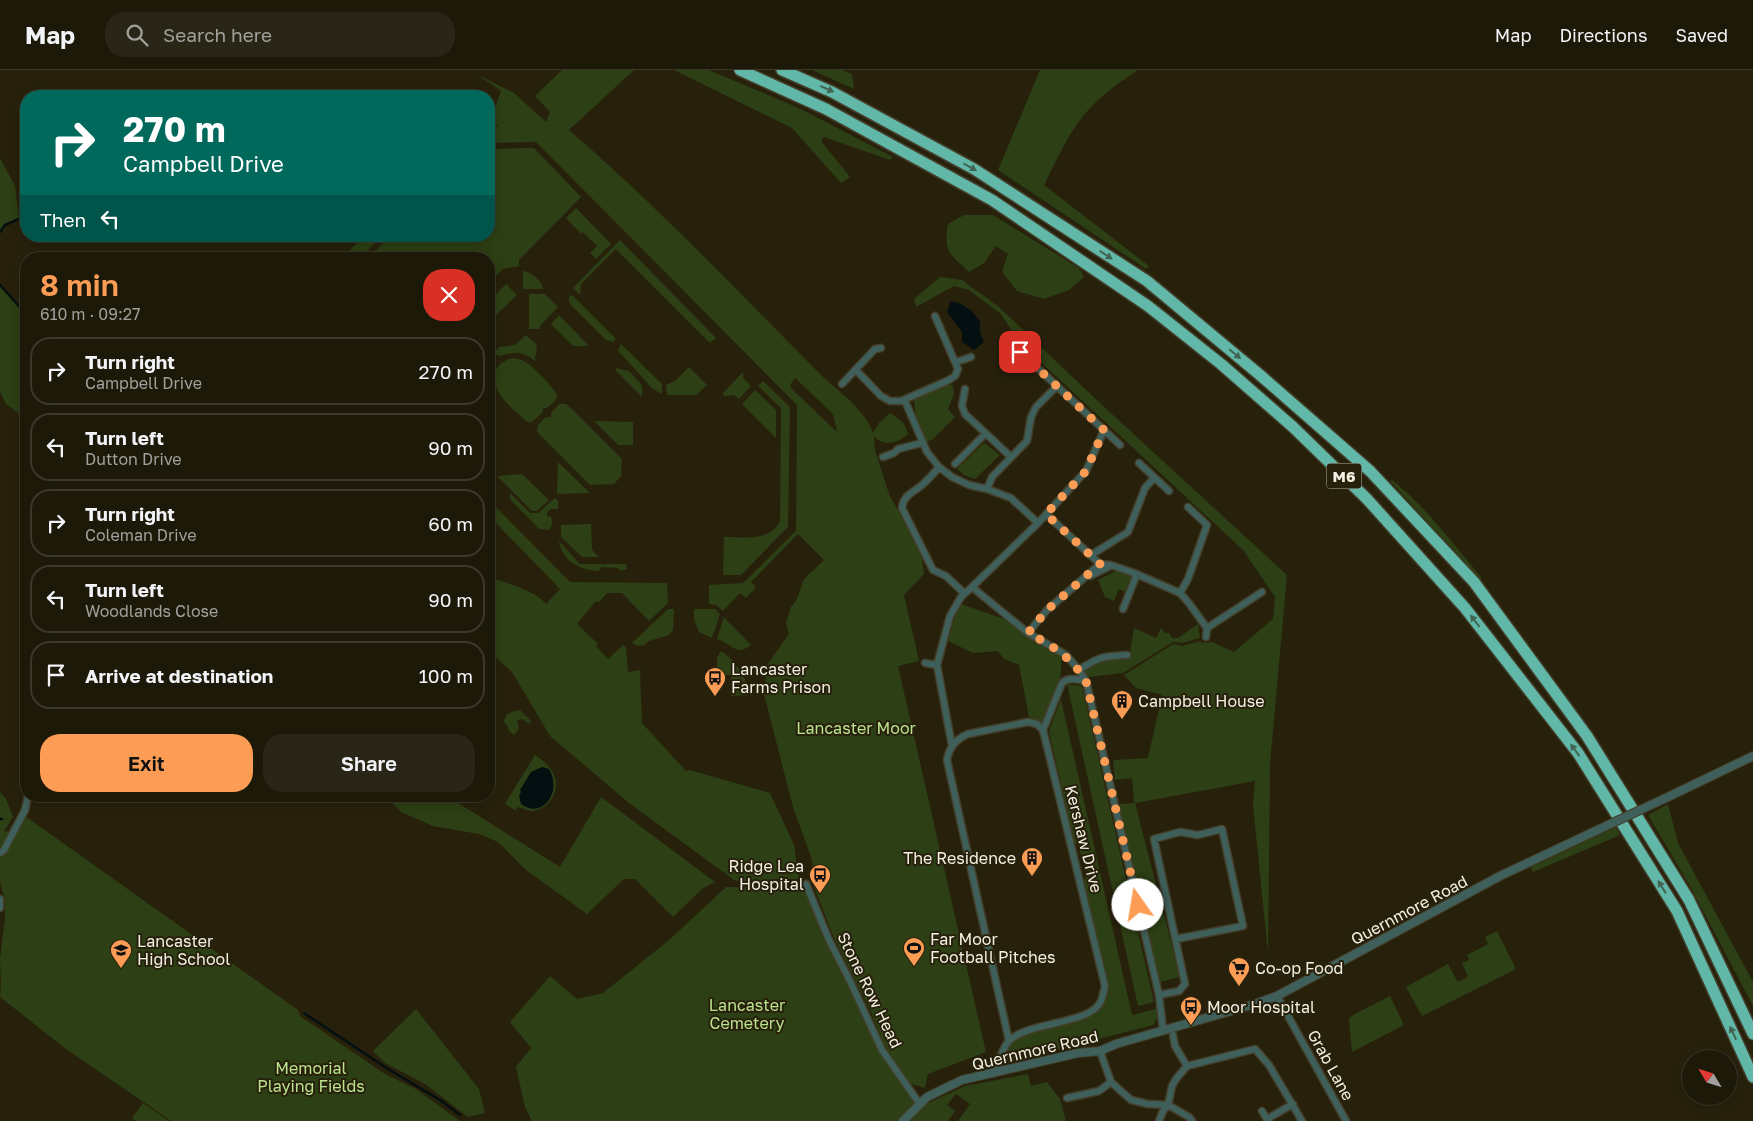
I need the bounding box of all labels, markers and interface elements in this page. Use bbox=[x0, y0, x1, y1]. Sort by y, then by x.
search box bbox=[105, 12, 455, 57]
text: Map bbox=[25, 20, 75, 49]
icon: search bbox=[123, 21, 151, 49]
text: Search here bbox=[163, 23, 272, 46]
text: Map bbox=[1495, 24, 1531, 46]
text: Directions bbox=[1559, 24, 1647, 46]
text: Saved bbox=[1675, 24, 1728, 46]
one-way arrow bbox=[820, 86, 834, 94]
text: 270 m bbox=[123, 108, 226, 150]
icon: right bbox=[40, 110, 105, 175]
text: Campbell Drive bbox=[123, 150, 284, 177]
one-way arrow bbox=[963, 162, 976, 171]
icon: left bbox=[96, 205, 124, 233]
text: Then bbox=[40, 208, 86, 231]
one-way arrow bbox=[1099, 250, 1113, 259]
text: 8 min bbox=[40, 267, 119, 303]
button: close bbox=[423, 269, 475, 321]
text: 610 m · 09:27 bbox=[40, 304, 140, 324]
pin bbox=[999, 331, 1041, 373]
icon: arrive bbox=[1006, 338, 1034, 366]
one-way arrow bbox=[1228, 348, 1241, 359]
text: Turn right bbox=[85, 350, 175, 373]
icon: right bbox=[42, 357, 70, 385]
text: 270 m bbox=[419, 360, 473, 383]
text: Campbell Drive bbox=[85, 373, 202, 393]
text: Turn left bbox=[85, 426, 164, 449]
icon: left bbox=[42, 433, 70, 461]
text: 90 m bbox=[428, 436, 473, 459]
text: Dutton Drive bbox=[85, 449, 182, 469]
road number: M6 bbox=[1326, 464, 1362, 488]
text: Turn right bbox=[85, 502, 175, 525]
icon: right bbox=[42, 509, 70, 537]
text: 60 m bbox=[428, 512, 473, 535]
text: Coleman Drive bbox=[85, 525, 196, 545]
text: Turn left bbox=[85, 578, 164, 601]
icon: left bbox=[42, 585, 70, 613]
text: 90 m bbox=[428, 588, 473, 611]
text: Woodlands Close bbox=[85, 601, 218, 621]
one-way arrow bbox=[1470, 615, 1481, 628]
place label: Lancaster Farms Prison bbox=[731, 659, 831, 697]
icon: arrive bbox=[42, 661, 70, 689]
text: Arrive at destination bbox=[85, 664, 273, 687]
text: 100 m bbox=[419, 664, 473, 687]
bus stop icon: Lancaster Farms Prison bbox=[703, 666, 727, 697]
building icon: Campbell House bbox=[1110, 689, 1134, 720]
place label: Campbell House bbox=[1138, 691, 1264, 711]
park label: Lancaster Moor bbox=[796, 718, 916, 738]
button: Exit bbox=[40, 734, 253, 792]
button: Share bbox=[263, 734, 475, 792]
one-way arrow bbox=[1570, 743, 1580, 757]
street label: Kershaw Drive bbox=[1061, 783, 1107, 895]
building icon: The Residence bbox=[1020, 846, 1044, 877]
place label: The Residence bbox=[903, 848, 1016, 868]
place label: Ridge Lea Hospital bbox=[729, 856, 804, 894]
bus stop icon: Ridge Lea Hospital bbox=[808, 863, 832, 894]
street label: Quernmore Road bbox=[1347, 871, 1471, 949]
position arrow bbox=[1111, 878, 1163, 930]
one-way arrow bbox=[1657, 880, 1666, 894]
street label: Stone Row Head bbox=[833, 929, 907, 1051]
place label: Far Moor Football Pitches bbox=[930, 929, 1056, 967]
place label: Lancaster High School bbox=[137, 931, 230, 969]
sports icon: Far Moor Football Pitches bbox=[902, 936, 926, 967]
school or university icon: Lancaster High School bbox=[109, 938, 133, 969]
supermarket icon: Co-op Food bbox=[1227, 956, 1251, 987]
place label: Co-op Food bbox=[1255, 958, 1343, 978]
park label: Lancaster Cemetery bbox=[709, 995, 785, 1033]
bus stop icon: Moor Hospital bbox=[1179, 995, 1203, 1026]
place label: Moor Hospital bbox=[1207, 997, 1315, 1017]
street label: Quernmore Road bbox=[970, 1026, 1100, 1074]
street label: Grab Lane bbox=[1303, 1026, 1359, 1104]
one-way arrow bbox=[1728, 1026, 1736, 1040]
north arrow bbox=[1682, 1050, 1738, 1105]
map controls bbox=[1682, 1050, 1737, 1105]
park label: Memorial Playing Fields bbox=[257, 1058, 365, 1096]

